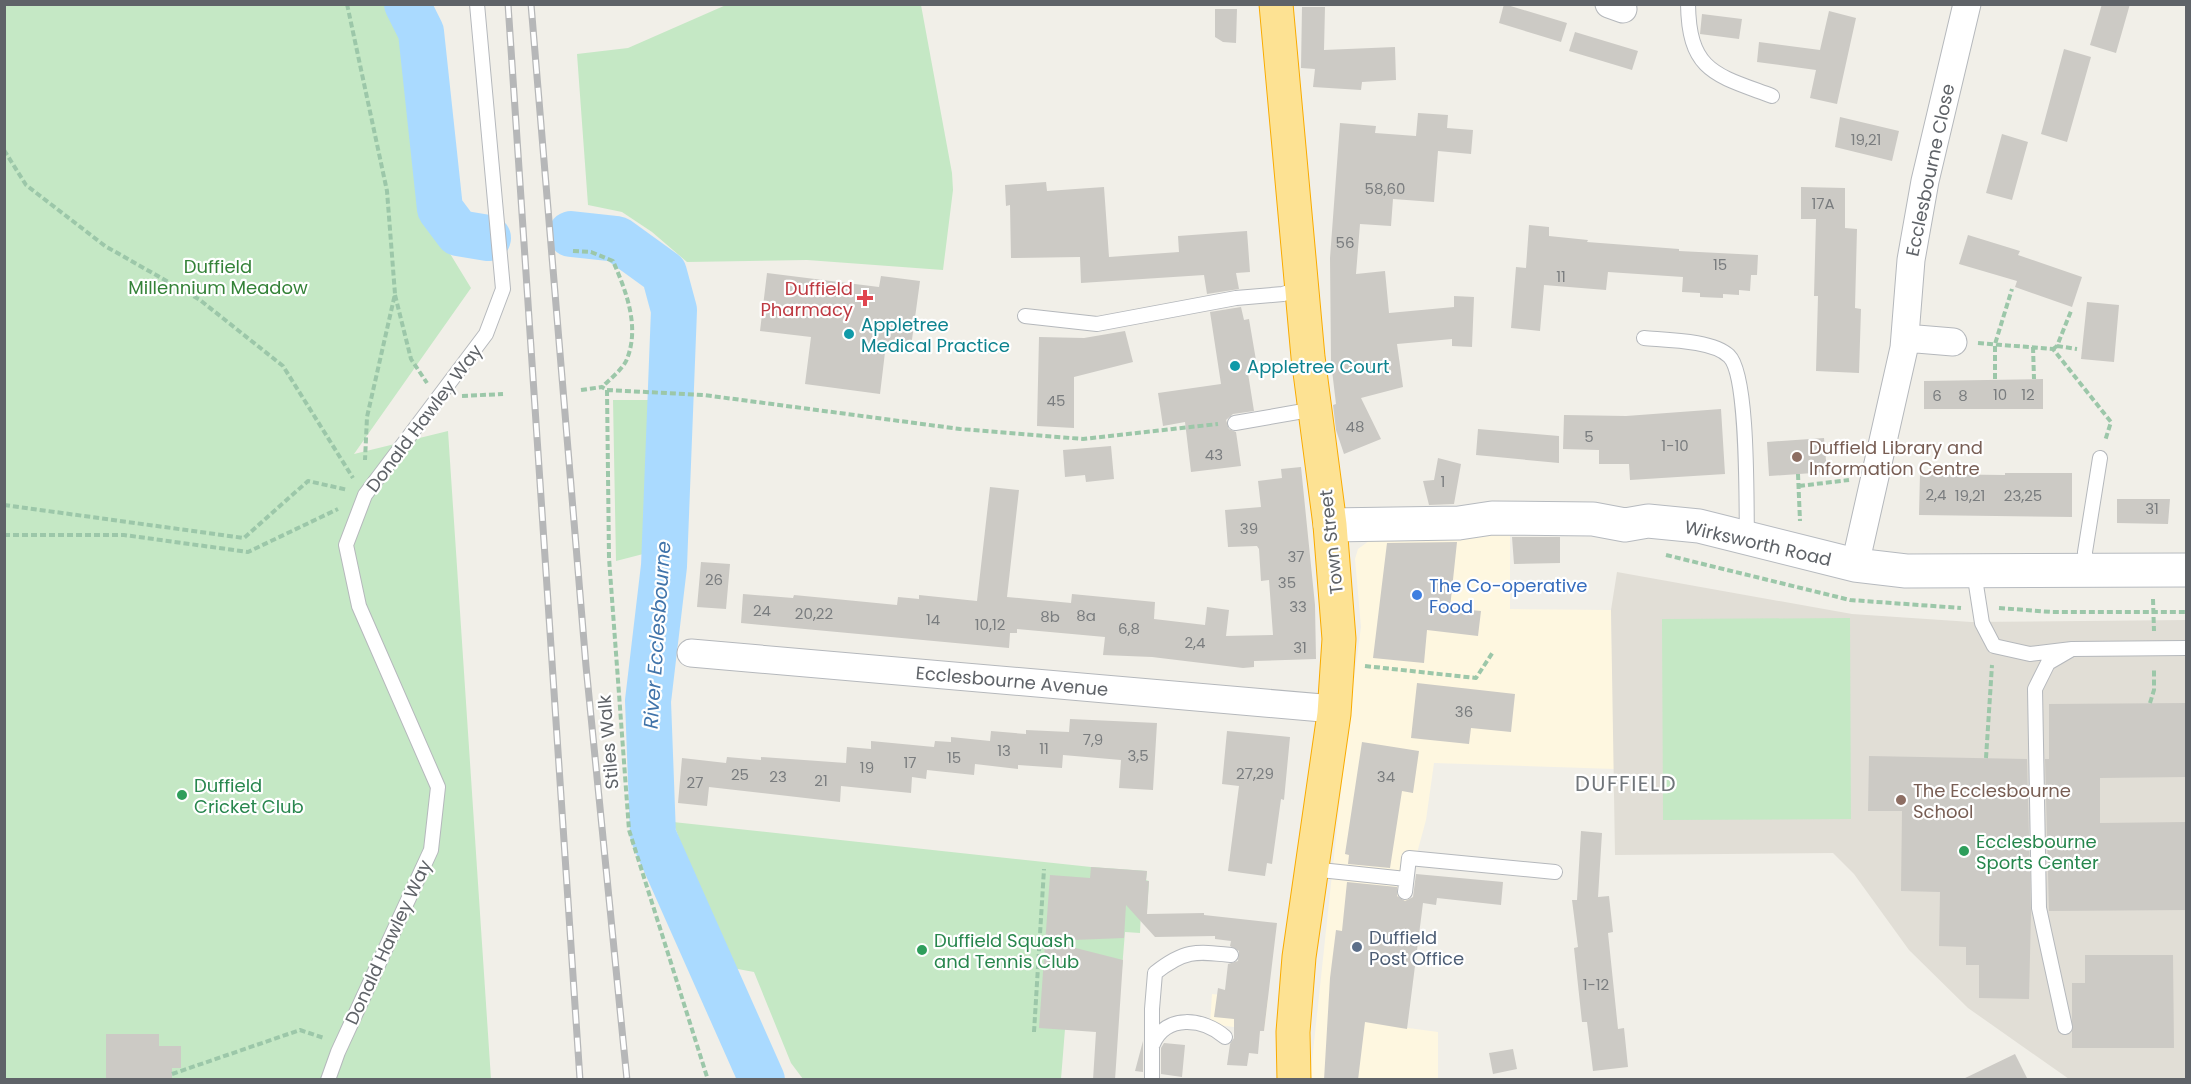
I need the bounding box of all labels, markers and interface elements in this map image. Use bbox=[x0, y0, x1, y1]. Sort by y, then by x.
street label: Ecclesbourne Close bbox=[1899, 81, 1961, 259]
house number: 19,21 bbox=[1851, 129, 1881, 150]
house number: 58,60 bbox=[1365, 178, 1405, 199]
house number: 17A bbox=[1811, 193, 1835, 214]
house number: 56 bbox=[1336, 232, 1354, 253]
park label: Duffield Millennium Meadow bbox=[128, 254, 308, 300]
house number: 15 bbox=[1713, 254, 1727, 275]
house number: 11 bbox=[1556, 266, 1566, 287]
place label: Duffield Pharmacy bbox=[760, 276, 853, 322]
marker: Duffield Pharmacy bbox=[858, 291, 872, 305]
place label: Appletree Medical Practice bbox=[861, 312, 1010, 358]
marker: Appletree Medical Practice bbox=[842, 327, 856, 341]
street label: Donald Hawley Way bbox=[360, 339, 488, 497]
place label: Appletree Court bbox=[1247, 354, 1390, 379]
marker: Appletree Court bbox=[1228, 359, 1242, 373]
house number: 10 bbox=[1993, 384, 2007, 405]
house number: 12 bbox=[2021, 384, 2035, 405]
house number: 6 bbox=[1932, 385, 1942, 406]
house number: 8 bbox=[1958, 385, 1968, 406]
house number: 45 bbox=[1047, 390, 1065, 411]
house number: 48 bbox=[1346, 416, 1364, 437]
house number: 5 bbox=[1584, 426, 1594, 447]
house number: 1-10 bbox=[1661, 435, 1689, 456]
place label: Duffield Library and Information Centre bbox=[1809, 435, 1983, 481]
house number: 43 bbox=[1205, 444, 1223, 465]
marker: Duffield Library and Information Centre bbox=[1790, 450, 1804, 464]
house number: 1 bbox=[1441, 471, 1445, 492]
house number: 2,4 bbox=[1925, 484, 1947, 505]
house number: 19,21 bbox=[1955, 485, 1985, 506]
house number: 23,25 bbox=[2004, 485, 2042, 506]
street label: Town Street bbox=[1313, 488, 1349, 596]
house number: 31 bbox=[2145, 498, 2159, 519]
street label: Wirksworth Road bbox=[1682, 514, 1834, 572]
house number: 39 bbox=[1240, 518, 1258, 539]
water label: River Ecclesbourne bbox=[636, 540, 678, 730]
house number: 37 bbox=[1287, 546, 1305, 567]
house number: 26 bbox=[705, 569, 723, 590]
house number: 35 bbox=[1278, 572, 1296, 593]
place label: The Co-operative Food bbox=[1429, 573, 1588, 619]
marker: The Co-operative Food bbox=[1410, 588, 1424, 602]
house number: 33 bbox=[1289, 596, 1307, 617]
house number: 24 bbox=[753, 600, 771, 621]
house number: 20,22 bbox=[795, 603, 833, 624]
house number: 8a bbox=[1076, 605, 1096, 626]
house number: 8b bbox=[1040, 606, 1060, 627]
house number: 14 bbox=[926, 609, 940, 630]
house number: 10,12 bbox=[975, 614, 1005, 635]
house number: 6,8 bbox=[1118, 618, 1140, 639]
house number: 2,4 bbox=[1184, 632, 1206, 653]
house number: 31 bbox=[1293, 637, 1307, 658]
street label: Ecclesbourne Avenue bbox=[915, 660, 1109, 702]
street label: Stiles Walk bbox=[591, 693, 625, 790]
house number: 36 bbox=[1455, 701, 1473, 722]
house number: 7,9 bbox=[1083, 729, 1103, 750]
house number: 11 bbox=[1039, 738, 1049, 759]
house number: 13 bbox=[997, 740, 1011, 761]
house number: 3,5 bbox=[1127, 745, 1149, 766]
house number: 15 bbox=[947, 747, 961, 768]
house number: 17 bbox=[904, 752, 917, 773]
house number: 19 bbox=[860, 757, 874, 778]
house number: 27,29 bbox=[1236, 763, 1274, 784]
house number: 25 bbox=[731, 764, 749, 785]
house number: 23 bbox=[769, 766, 787, 787]
house number: 34 bbox=[1377, 766, 1395, 787]
district label: DUFFIELD bbox=[1575, 769, 1677, 798]
house number: 21 bbox=[814, 770, 828, 791]
house number: 27 bbox=[687, 772, 703, 793]
place label: Duffield Cricket Club bbox=[194, 773, 304, 819]
place label: The Ecclesbourne School bbox=[1913, 778, 2071, 824]
marker: Duffield Cricket Club bbox=[175, 788, 189, 802]
marker: The Ecclesbourne School bbox=[1894, 793, 1908, 807]
place label: Ecclesbourne Sports Center bbox=[1976, 829, 2099, 875]
marker: Ecclesbourne Sports Center bbox=[1957, 844, 1971, 858]
street label: Donald Hawley Way bbox=[339, 856, 437, 1028]
place label: Duffield Post Office bbox=[1369, 925, 1464, 971]
place label: Duffield Squash and Tennis Club bbox=[934, 928, 1079, 974]
marker: Duffield Post Office bbox=[1350, 940, 1364, 954]
marker: Duffield Squash and Tennis Club bbox=[915, 943, 929, 957]
house number: 1-12 bbox=[1583, 974, 1609, 995]

